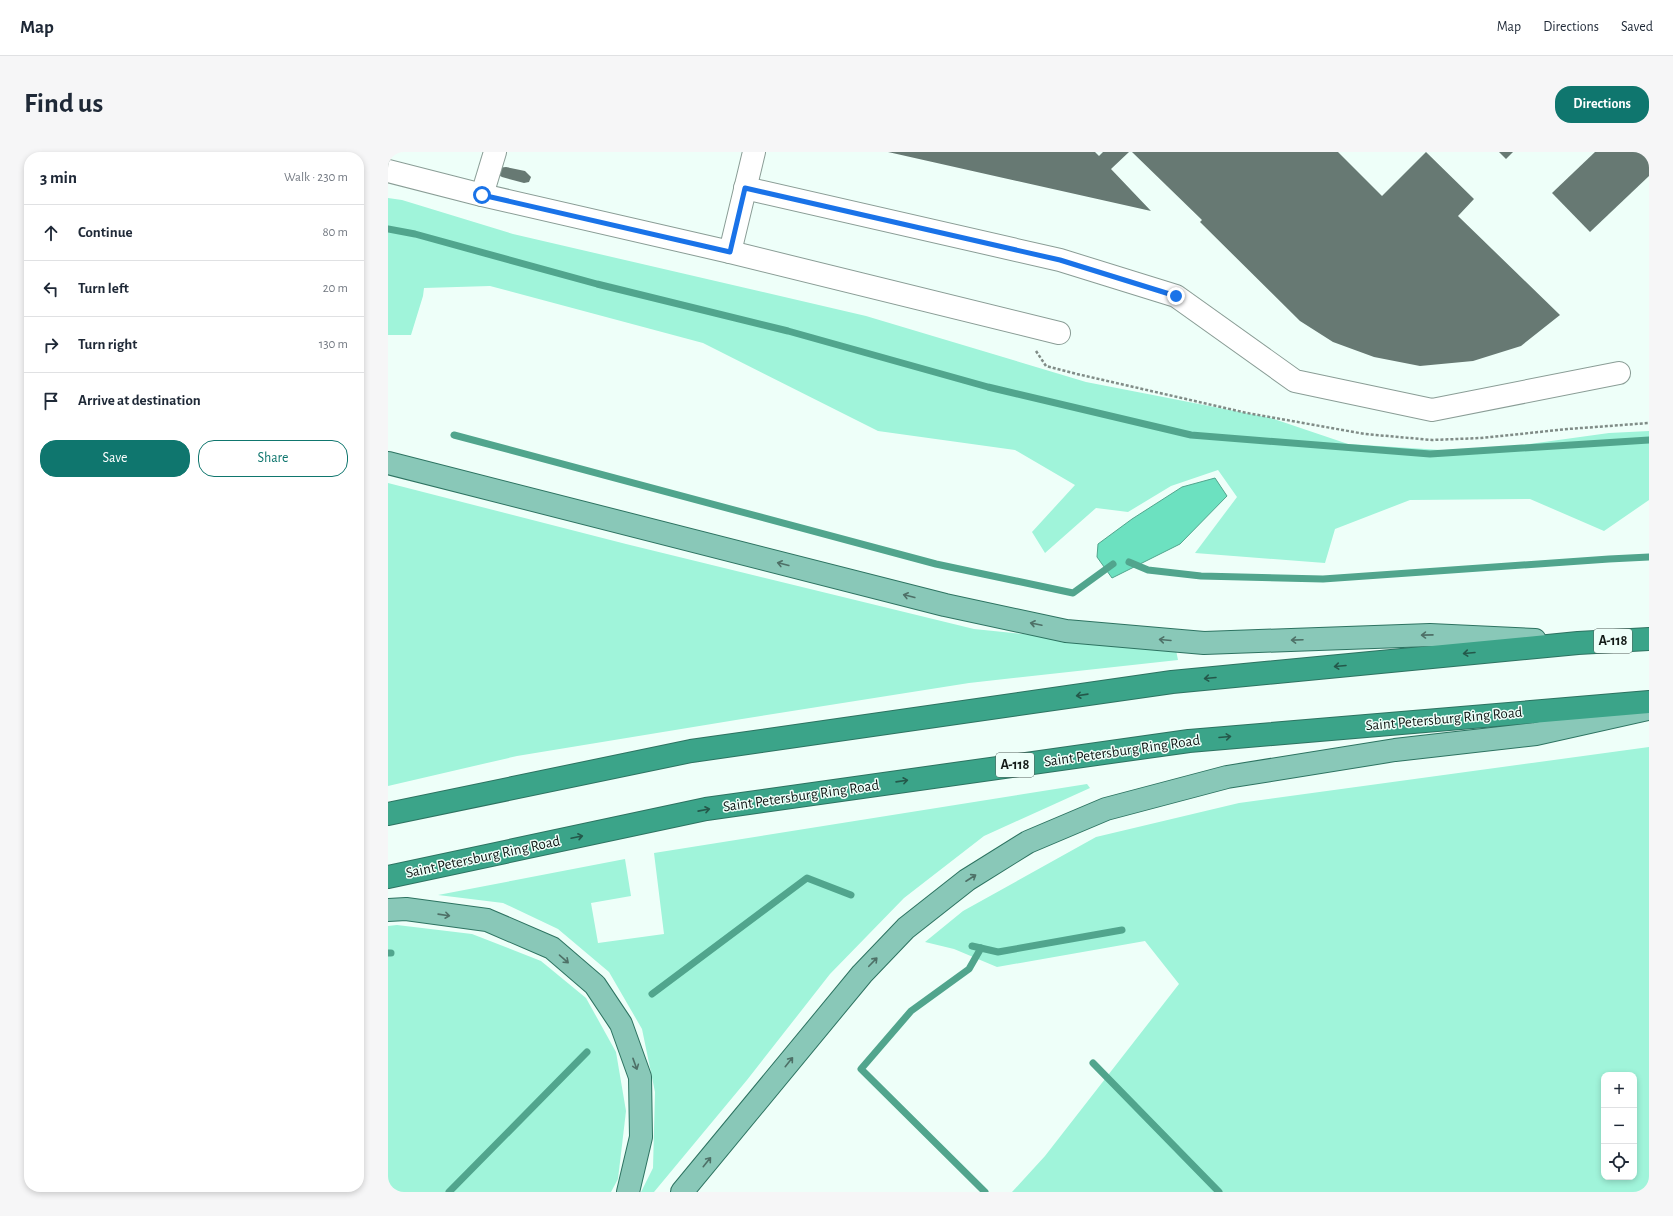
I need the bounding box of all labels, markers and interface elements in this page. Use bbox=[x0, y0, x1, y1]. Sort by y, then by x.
text: Map bbox=[20, 18, 54, 37]
text: Map bbox=[1497, 20, 1521, 34]
text: Directions bbox=[1543, 20, 1599, 34]
text: Saved bbox=[1621, 20, 1653, 34]
button: Directions bbox=[1555, 86, 1649, 123]
text: Find us bbox=[24, 90, 103, 118]
text: 3 min bbox=[40, 169, 77, 186]
text: Walk · 230 m bbox=[284, 171, 348, 184]
route start bbox=[473, 186, 491, 204]
icon: ahead bbox=[40, 222, 62, 244]
text: Continue bbox=[78, 225, 133, 240]
text: 80 m bbox=[322, 226, 348, 239]
icon: left bbox=[40, 278, 62, 300]
text: Turn left bbox=[78, 281, 129, 296]
text: 20 m bbox=[323, 282, 348, 295]
route end bbox=[1167, 287, 1185, 305]
icon: right bbox=[40, 334, 62, 356]
text: Turn right bbox=[78, 337, 137, 352]
text: 130 m bbox=[319, 338, 348, 351]
icon: arrive bbox=[40, 390, 62, 412]
text: Arrive at destination bbox=[78, 393, 201, 408]
button: Save bbox=[40, 440, 190, 477]
button: Share bbox=[198, 440, 348, 477]
one-way arrow bbox=[777, 559, 790, 567]
one-way arrow bbox=[903, 592, 916, 599]
one-way arrow bbox=[1030, 620, 1043, 628]
road number: А-118 bbox=[1594, 629, 1632, 653]
one-way arrow bbox=[1421, 631, 1434, 639]
one-way arrow bbox=[1159, 636, 1172, 643]
one-way arrow bbox=[1291, 636, 1304, 644]
one-way arrow bbox=[1463, 650, 1476, 657]
one-way arrow bbox=[1334, 662, 1347, 669]
one-way arrow bbox=[1204, 674, 1217, 682]
one-way arrow bbox=[1075, 691, 1088, 699]
street label: Saint Petersburg Ring Road bbox=[1365, 705, 1523, 733]
street label: Saint Petersburg Ring Road bbox=[1043, 733, 1201, 769]
one-way arrow bbox=[1218, 734, 1231, 741]
road number: А-118 bbox=[996, 753, 1034, 777]
one-way arrow bbox=[895, 777, 908, 785]
street label: Saint Petersburg Ring Road bbox=[722, 778, 880, 814]
one-way arrow bbox=[697, 806, 710, 814]
one-way arrow bbox=[570, 832, 583, 840]
street label: Saint Petersburg Ring Road bbox=[404, 833, 562, 881]
one-way arrow bbox=[965, 873, 977, 881]
one-way arrow bbox=[437, 911, 450, 919]
one-way arrow bbox=[559, 954, 570, 963]
one-way arrow bbox=[868, 957, 878, 967]
one-way arrow bbox=[785, 1056, 794, 1067]
one-way arrow bbox=[632, 1058, 640, 1070]
map controls bbox=[1601, 1072, 1637, 1180]
button: + bbox=[1601, 1072, 1637, 1108]
button: − bbox=[1601, 1108, 1637, 1144]
button: locate bbox=[1601, 1144, 1637, 1180]
one-way arrow bbox=[702, 1156, 711, 1167]

